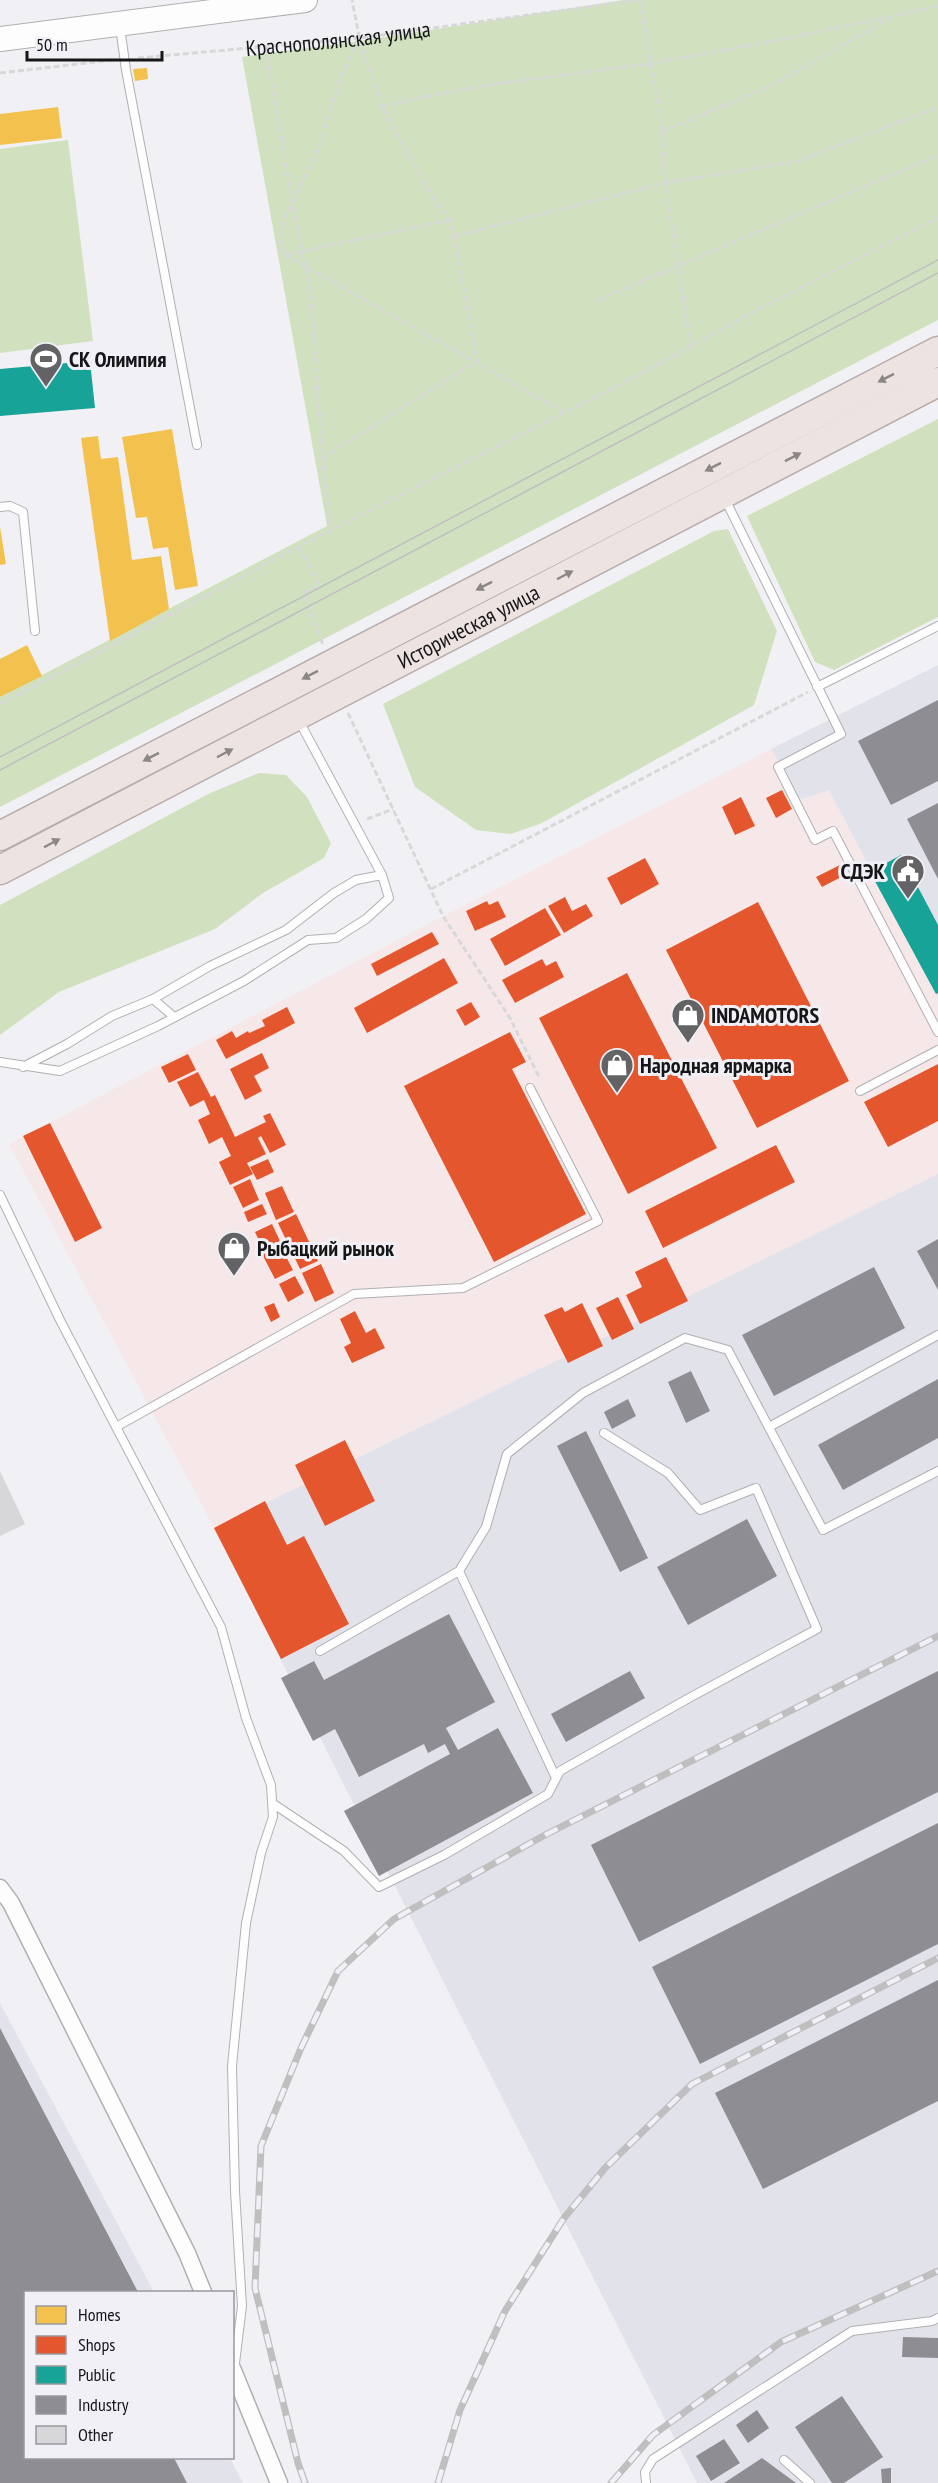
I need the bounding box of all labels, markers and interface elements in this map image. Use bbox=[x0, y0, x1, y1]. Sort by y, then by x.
street label: Краснополянская улица bbox=[244, 14, 432, 62]
scale bar bbox=[27, 24, 162, 62]
text: 50 m bbox=[36, 33, 68, 56]
sports icon: СК Олимпия bbox=[28, 341, 64, 388]
place label: СК Олимпия bbox=[69, 345, 166, 373]
one-way arrow bbox=[877, 373, 894, 383]
one-way arrow bbox=[785, 452, 802, 462]
one-way arrow bbox=[704, 463, 721, 472]
one-way arrow bbox=[557, 570, 574, 580]
street label: Историческая улица bbox=[393, 578, 544, 675]
one-way arrow bbox=[475, 581, 492, 591]
one-way arrow bbox=[302, 671, 319, 680]
one-way arrow bbox=[216, 748, 233, 758]
one-way arrow bbox=[143, 753, 160, 762]
one-way arrow bbox=[44, 838, 61, 848]
public building icon: СДЭК bbox=[890, 853, 926, 900]
place label: СДЭК bbox=[841, 857, 886, 885]
shop icon: INDAMOTORS bbox=[670, 997, 706, 1044]
place label: INDAMOTORS bbox=[711, 1001, 819, 1029]
shop icon: Народная ярмарка bbox=[599, 1047, 635, 1094]
place label: Народная ярмарка bbox=[640, 1051, 792, 1079]
shop icon: Рыбацкий рынок bbox=[216, 1230, 252, 1277]
place label: Рыбацкий рынок bbox=[257, 1234, 395, 1262]
legend bbox=[24, 2291, 234, 2459]
text: Homes bbox=[78, 2303, 121, 2326]
text: Shops bbox=[78, 2333, 115, 2356]
text: Public bbox=[78, 2363, 116, 2386]
text: Industry bbox=[78, 2393, 129, 2416]
text: Other bbox=[78, 2423, 113, 2446]

